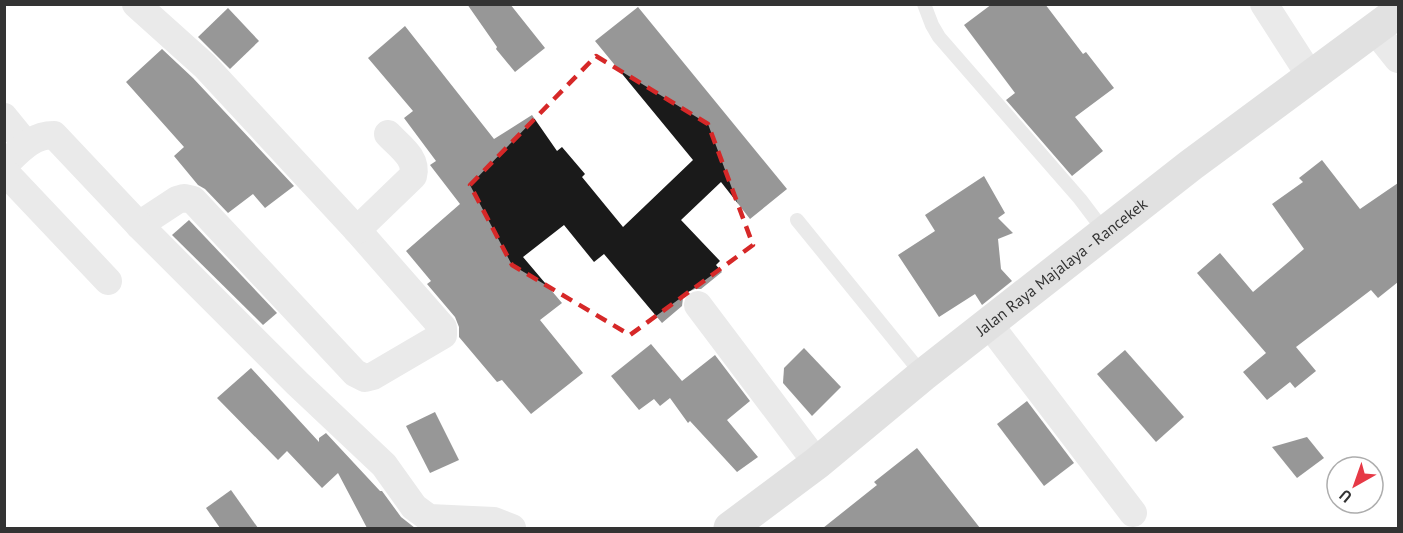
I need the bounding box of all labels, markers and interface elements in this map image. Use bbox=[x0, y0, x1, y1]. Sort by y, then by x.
street label: Jalan Raya Majalaya - Rancekek bbox=[971, 193, 1151, 341]
north arrow bbox=[1325, 455, 1385, 515]
text: U bbox=[1335, 486, 1356, 507]

